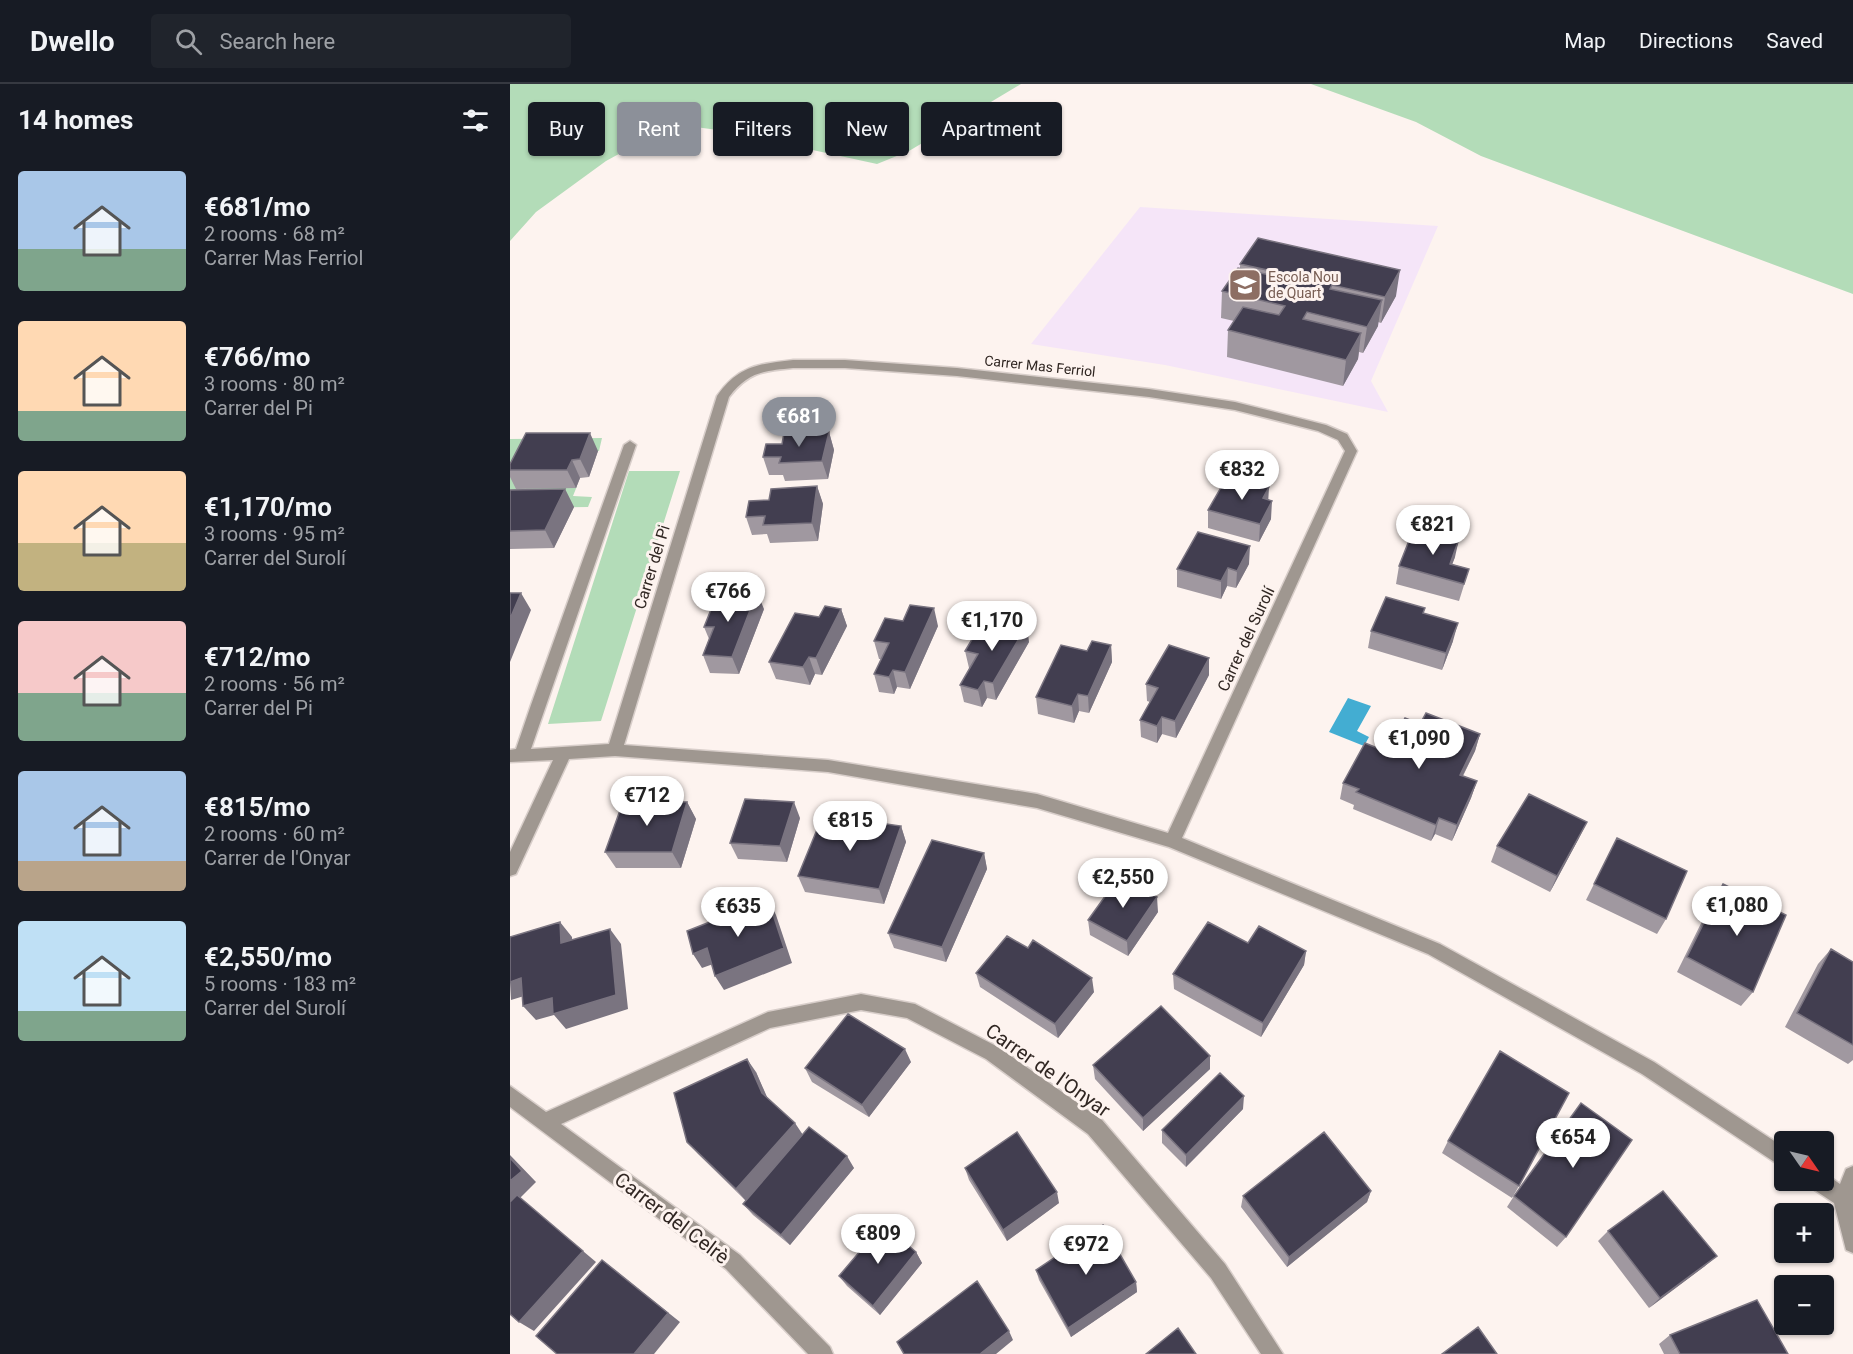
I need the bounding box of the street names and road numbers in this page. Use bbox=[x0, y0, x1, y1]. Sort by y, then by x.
street label: Carrer Mas Ferriol bbox=[984, 352, 1096, 380]
street label: Carrer del Pi bbox=[630, 523, 674, 611]
street label: Carrer del Surolí bbox=[1213, 583, 1279, 695]
street label: Carrer de l'Onyar bbox=[981, 1018, 1115, 1122]
street label: Carrer del Celrè bbox=[610, 1167, 734, 1269]

